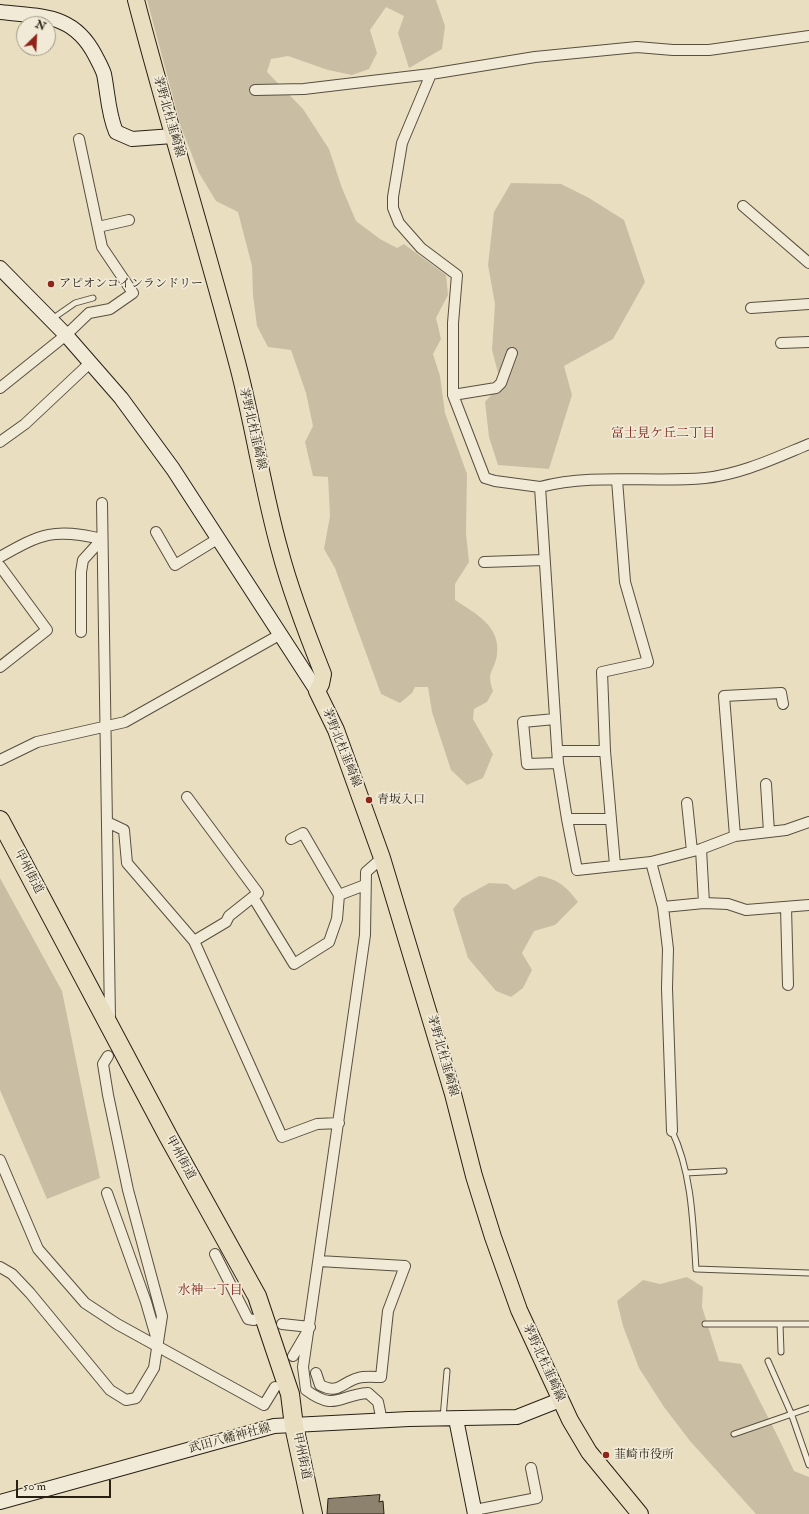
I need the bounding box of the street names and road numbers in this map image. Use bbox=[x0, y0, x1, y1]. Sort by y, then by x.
street label: 茅野北杜韮崎線 bbox=[150, 75, 186, 159]
street label: 茅野北杜韮崎線 bbox=[236, 386, 268, 472]
street label: 茅野北杜韮崎線 bbox=[319, 706, 363, 790]
street label: 甲州街道 bbox=[10, 847, 46, 897]
street label: 茅野北杜韮崎線 bbox=[424, 1014, 460, 1098]
street label: 甲州街道 bbox=[162, 1134, 198, 1182]
street label: 茅野北杜韮崎線 bbox=[519, 1322, 567, 1404]
street label: 武田八幡神社線 bbox=[188, 1421, 272, 1457]
street label: 甲州街道 bbox=[289, 1431, 313, 1481]

